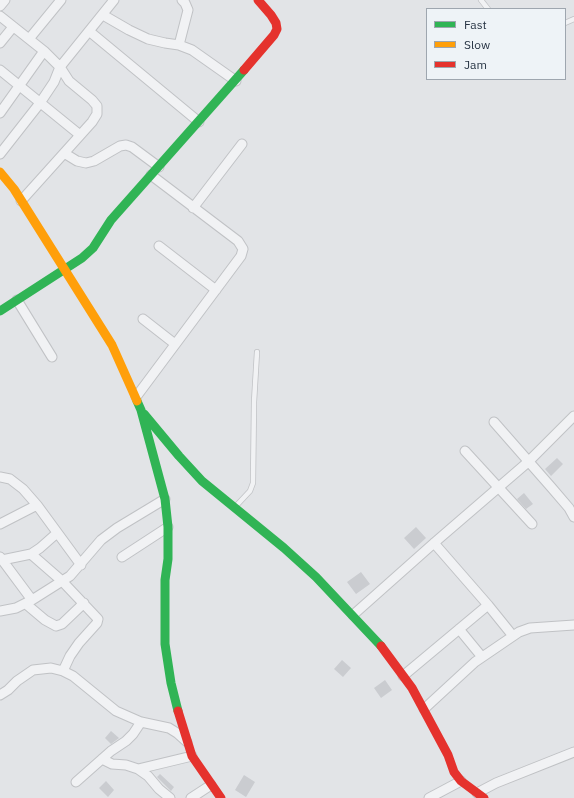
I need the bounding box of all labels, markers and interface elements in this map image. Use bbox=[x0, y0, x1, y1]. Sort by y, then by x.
legend bbox=[426, 8, 566, 80]
text: Fast bbox=[464, 17, 487, 32]
text: Slow bbox=[464, 37, 490, 52]
text: Jam bbox=[464, 57, 487, 72]

